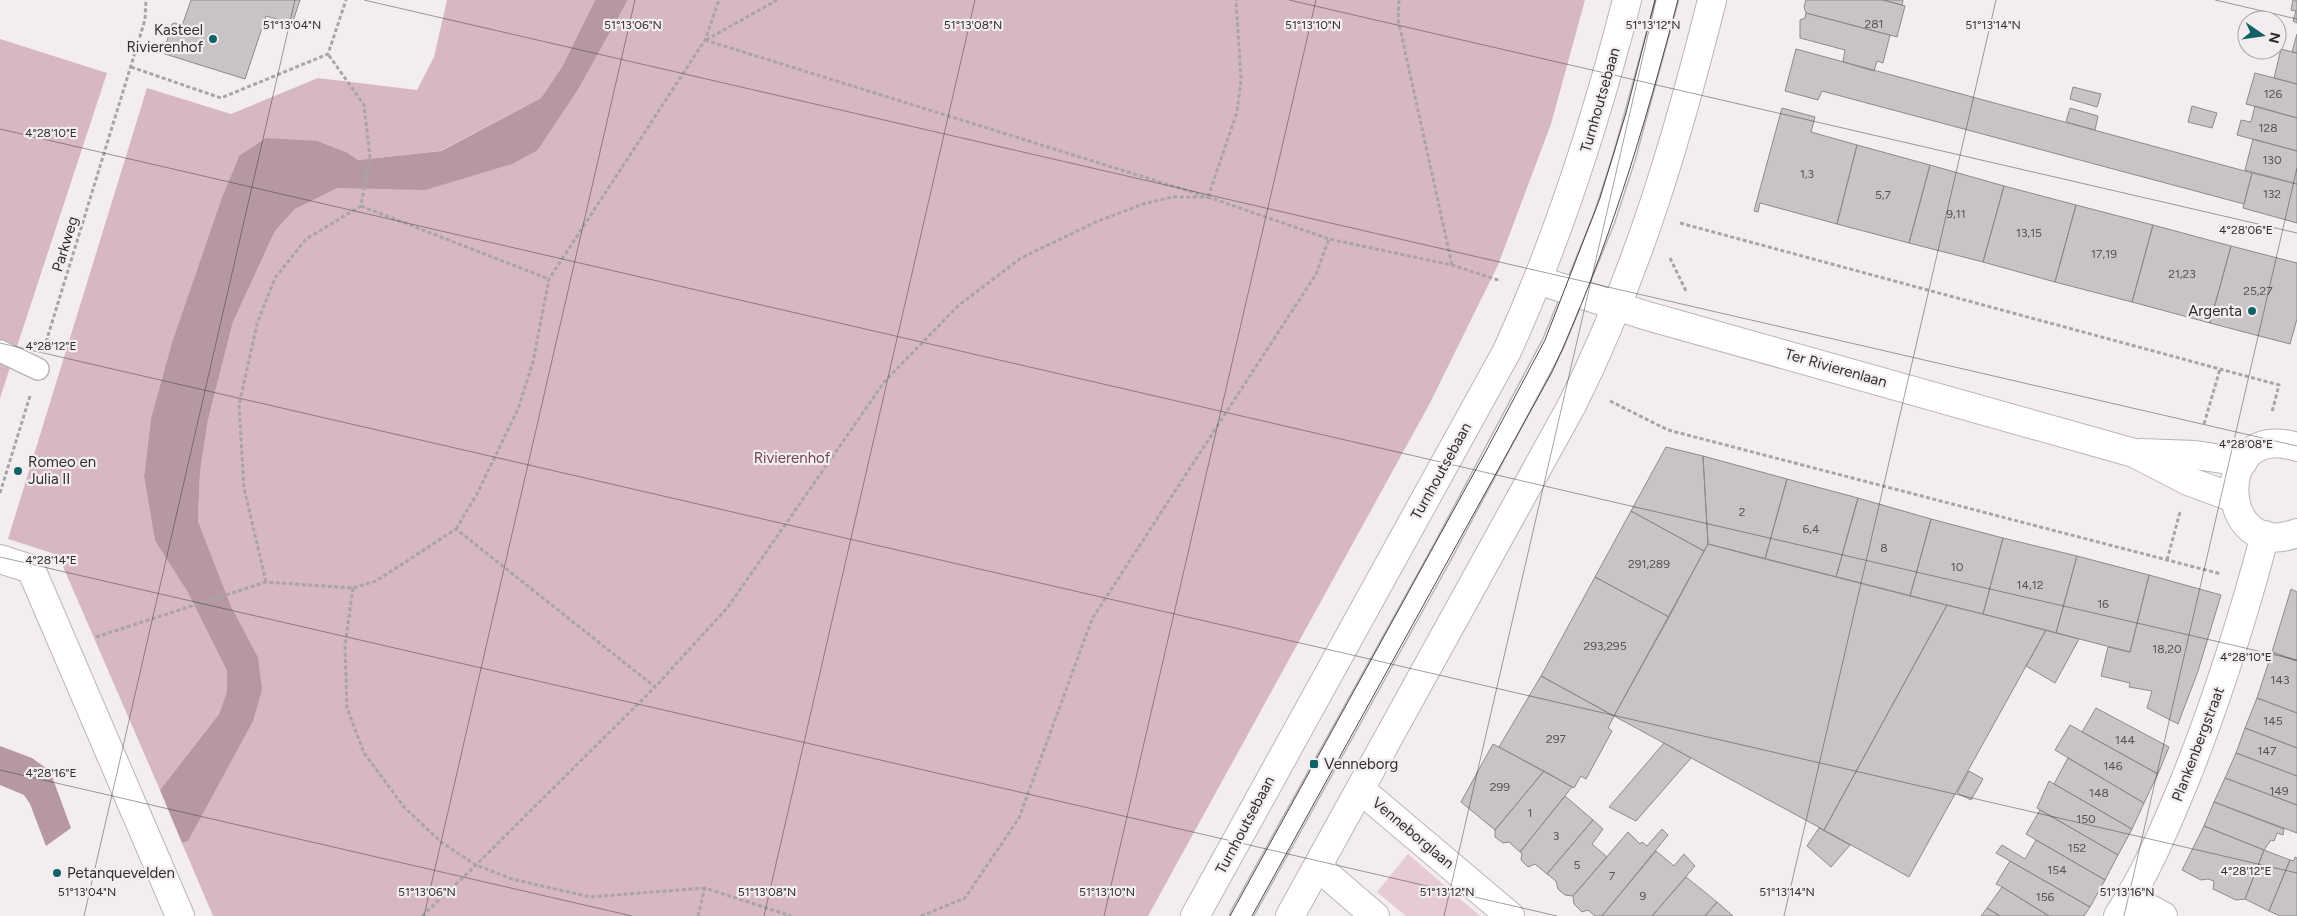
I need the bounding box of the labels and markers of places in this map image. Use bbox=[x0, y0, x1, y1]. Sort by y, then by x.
place label: Kasteel Rivierenhof bbox=[126, 21, 203, 56]
marker: Kasteel Rivierenhof bbox=[207, 33, 219, 45]
place label: Argenta bbox=[2188, 302, 2242, 320]
marker: Argenta bbox=[2246, 305, 2258, 317]
place label: Romeo en Julia II bbox=[28, 453, 96, 488]
marker: Romeo en Julia II bbox=[12, 465, 24, 477]
place label: Venneborg bbox=[1324, 755, 1398, 773]
marker: Venneborg bbox=[1308, 758, 1320, 770]
place label: Petanquevelden bbox=[67, 864, 175, 882]
marker: Petanquevelden bbox=[51, 867, 63, 879]

